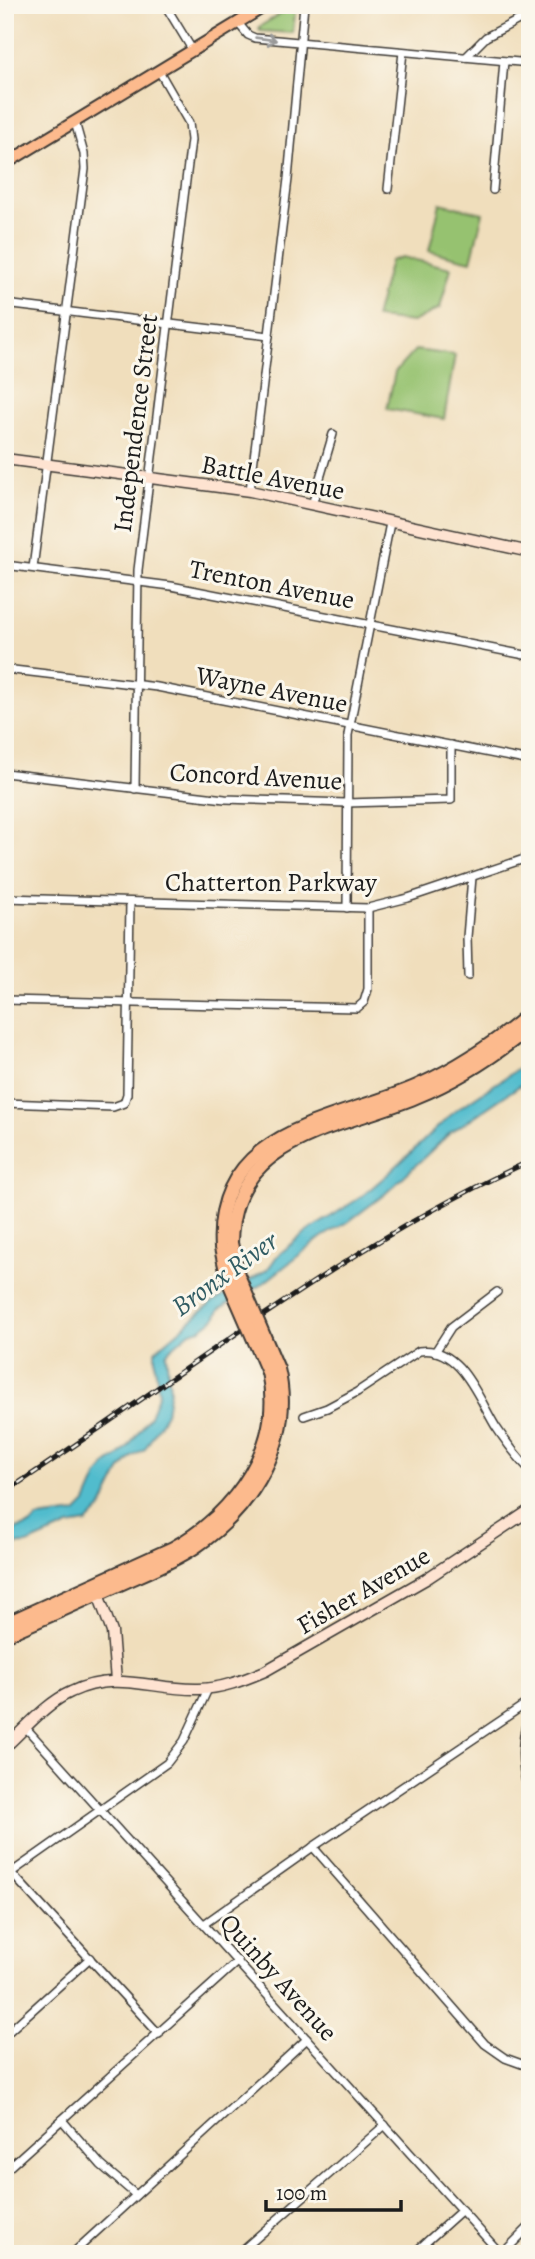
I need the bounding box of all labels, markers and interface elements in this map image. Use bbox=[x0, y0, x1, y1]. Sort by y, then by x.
one-way arrow bbox=[254, 33, 277, 46]
street label: Independence Street bbox=[105, 311, 166, 534]
street label: Battle Avenue bbox=[198, 446, 348, 509]
street label: Trenton Avenue bbox=[186, 551, 357, 618]
street label: Wayne Avenue bbox=[192, 657, 351, 721]
street label: Concord Avenue bbox=[169, 755, 343, 798]
street label: Chatterton Parkway bbox=[165, 865, 377, 900]
water label: Bronx River bbox=[164, 1222, 286, 1325]
street label: Fisher Avenue bbox=[290, 1538, 436, 1643]
street label: Quinby Avenue bbox=[212, 1906, 345, 2049]
scale bar bbox=[266, 2168, 400, 2212]
text: 100 m bbox=[276, 2179, 327, 2207]

